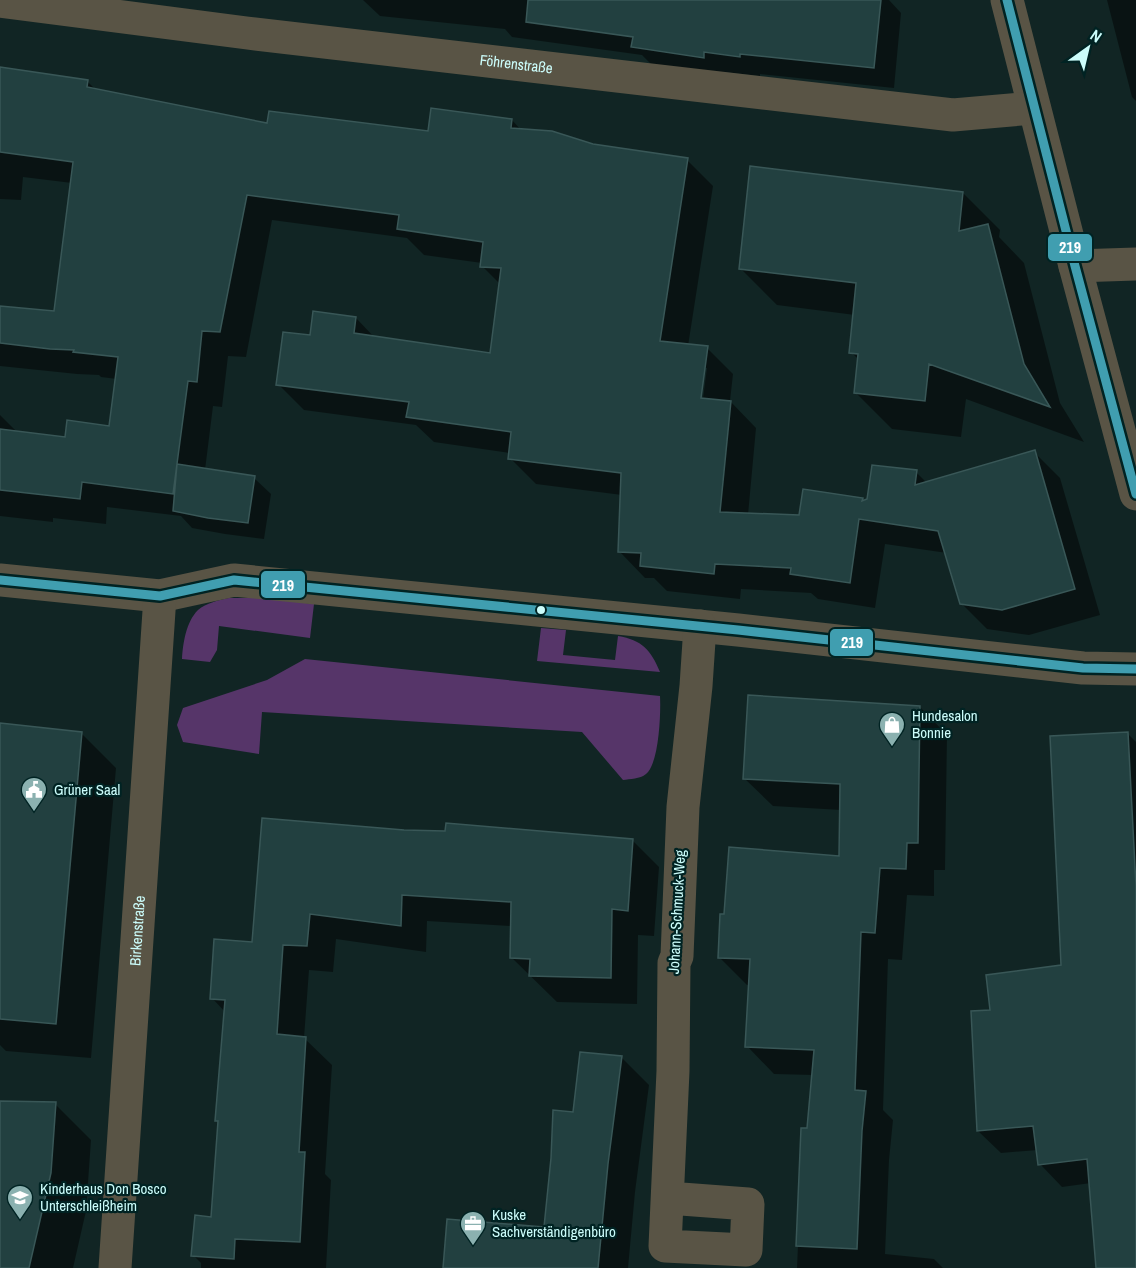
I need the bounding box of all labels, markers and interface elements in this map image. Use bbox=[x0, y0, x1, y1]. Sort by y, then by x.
north arrow bbox=[1058, 18, 1118, 78]
text: N bbox=[1086, 24, 1106, 47]
street label: Föhrenstraße bbox=[479, 49, 554, 78]
line badge: 219 bbox=[1047, 233, 1093, 262]
text: 219 bbox=[1059, 236, 1081, 258]
line badge: 219 bbox=[260, 570, 306, 599]
text: 219 bbox=[272, 574, 294, 596]
unlabelled marker bbox=[535, 604, 547, 616]
line badge: 219 bbox=[829, 628, 874, 657]
text: 219 bbox=[841, 631, 863, 653]
place label: Hundesalon Bonnie bbox=[912, 705, 978, 743]
shop icon: Hundesalon Bonnie bbox=[877, 710, 907, 748]
public building icon: Grüner Saal bbox=[19, 775, 49, 813]
place label: Grüner Saal bbox=[54, 779, 120, 800]
street label: Johann-Schmuck-Weg bbox=[663, 849, 690, 975]
street label: Birkenstraße bbox=[124, 895, 150, 967]
place label: Kinderhaus Don Bosco Unterschleißheim bbox=[40, 1178, 167, 1216]
school or university icon: Kinderhaus Don Bosco Unterschleißheim bbox=[5, 1183, 35, 1221]
place label: Kuske Sachverständigenbüro bbox=[492, 1204, 616, 1242]
office icon: Kuske Sachverständigenbüro bbox=[458, 1209, 488, 1247]

